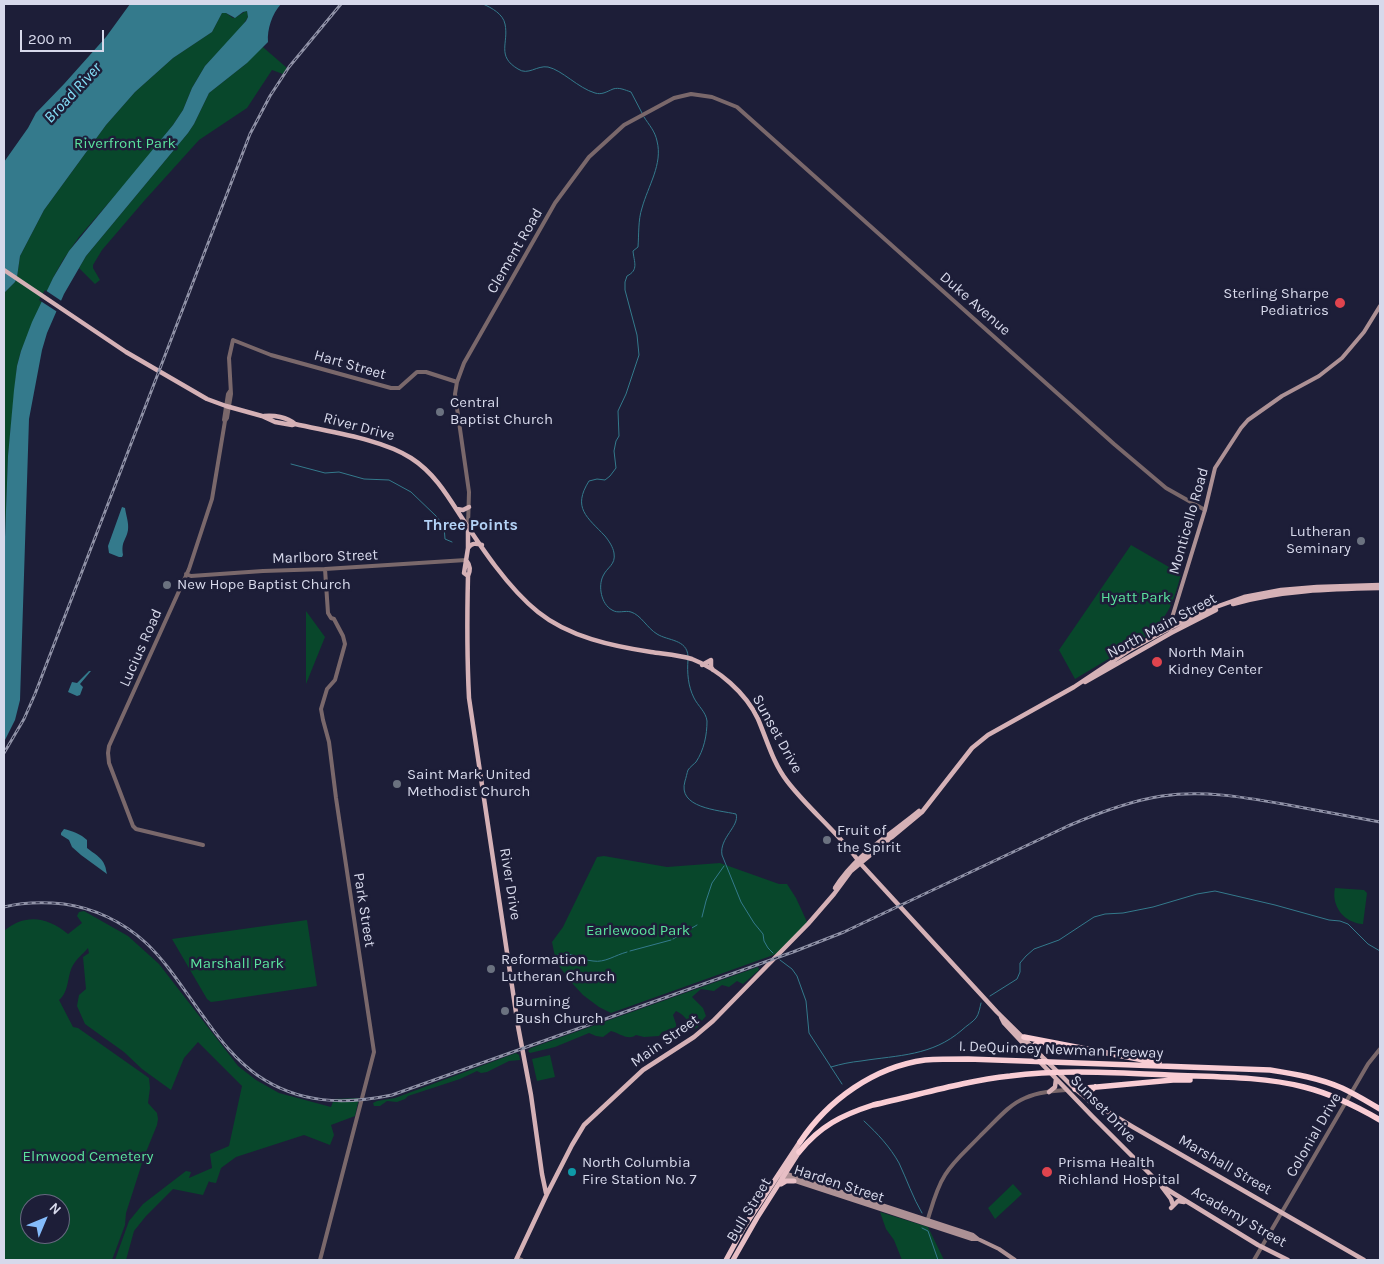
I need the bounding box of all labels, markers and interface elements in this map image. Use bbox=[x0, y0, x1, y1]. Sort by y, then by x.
scale bar bbox=[22, 20, 106, 52]
text: 200 m bbox=[28, 30, 72, 48]
water label: Broad River bbox=[40, 59, 106, 127]
park label: Riverfront Park bbox=[74, 135, 176, 153]
street label: Clement Road bbox=[483, 205, 547, 297]
street label: Duke Avenue bbox=[936, 268, 1014, 340]
place label: Sterling Sharpe Pediatrics bbox=[1223, 285, 1329, 320]
marker: Sterling Sharpe Pediatrics bbox=[1333, 296, 1347, 310]
street label: Hart Street bbox=[312, 346, 388, 384]
place label: Central Baptist Church bbox=[450, 394, 553, 429]
marker: Central Baptist Church bbox=[434, 406, 446, 418]
street label: River Drive bbox=[321, 409, 397, 445]
street label: Monticello Road bbox=[1165, 466, 1213, 576]
district label: Three Points bbox=[424, 515, 518, 535]
place label: Lutheran Seminary bbox=[1286, 523, 1351, 558]
marker: Lutheran Seminary bbox=[1355, 535, 1367, 547]
street label: Marlboro Street bbox=[272, 546, 378, 568]
place label: New Hope Baptist Church bbox=[177, 576, 351, 594]
marker: New Hope Baptist Church bbox=[161, 579, 173, 591]
park label: Hyatt Park bbox=[1101, 589, 1171, 607]
street label: North Main Street bbox=[1104, 590, 1220, 662]
street label: Lucius Road bbox=[116, 606, 166, 690]
place label: North Main Kidney Center bbox=[1168, 644, 1262, 679]
marker: North Main Kidney Center bbox=[1150, 655, 1164, 669]
street label: Sunset Drive bbox=[748, 692, 806, 776]
place label: Saint Mark United Methodist Church bbox=[407, 766, 531, 801]
marker: Saint Mark United Methodist Church bbox=[391, 778, 403, 790]
place label: Fruit of the Spirit bbox=[837, 822, 901, 857]
marker: Fruit of the Spirit bbox=[821, 834, 833, 846]
street label: River Drive bbox=[495, 847, 525, 921]
street label: Park Street bbox=[349, 871, 379, 949]
park label: Earlewood Park bbox=[586, 922, 690, 940]
place label: Reformation Lutheran Church bbox=[501, 951, 615, 986]
park label: Marshall Park bbox=[190, 955, 284, 973]
marker: Reformation Lutheran Church bbox=[485, 963, 497, 975]
place label: Burning Bush Church bbox=[515, 993, 603, 1028]
marker: Burning Bush Church bbox=[499, 1005, 511, 1017]
street label: Main Street bbox=[627, 1011, 703, 1071]
street label: I. DeQuincey Newman Freeway bbox=[958, 1037, 1164, 1063]
street label: Sunset Drive bbox=[1066, 1071, 1140, 1147]
street label: Colonial Drive bbox=[1283, 1090, 1345, 1180]
street label: Marshall Street bbox=[1175, 1131, 1275, 1199]
park label: Elmwood Cemetery bbox=[23, 1148, 153, 1166]
place label: North Columbia Fire Station No. 7 bbox=[582, 1154, 697, 1189]
place label: Prisma Health Richland Hospital bbox=[1058, 1154, 1180, 1189]
street label: Harden Street bbox=[791, 1161, 887, 1207]
marker: Prisma Health Richland Hospital bbox=[1040, 1165, 1054, 1179]
marker: North Columbia Fire Station No. 7 bbox=[566, 1166, 578, 1178]
street label: Bull Street bbox=[723, 1175, 775, 1245]
street label: Academy Street bbox=[1188, 1182, 1290, 1252]
north arrow bbox=[20, 1194, 70, 1244]
text: N bbox=[46, 1199, 65, 1218]

